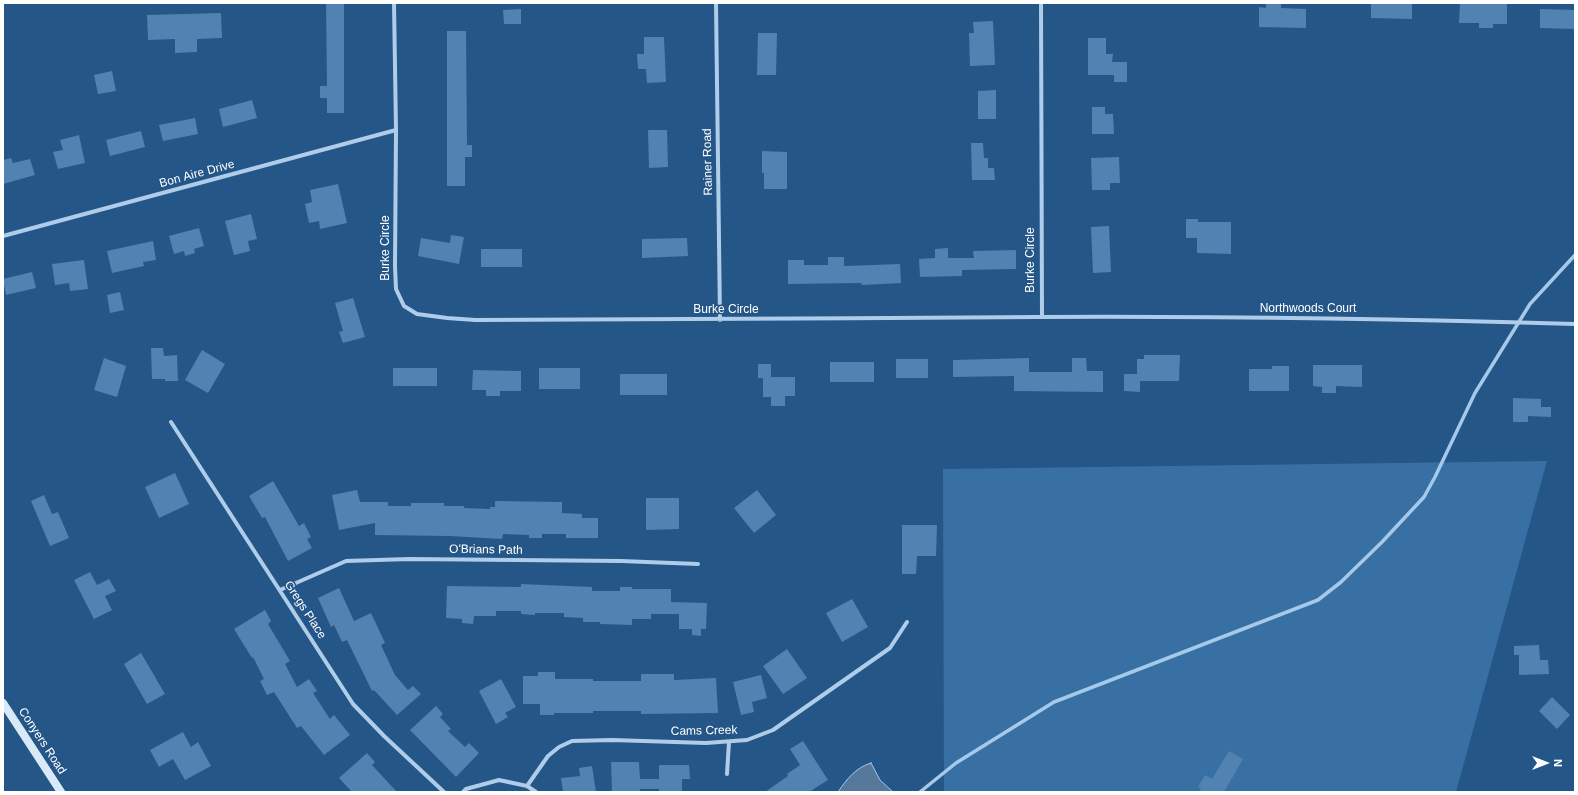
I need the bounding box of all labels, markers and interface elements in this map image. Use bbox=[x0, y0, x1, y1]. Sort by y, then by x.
street label: Rainer Road bbox=[700, 128, 716, 196]
street label: Bon Aire Drive bbox=[158, 157, 236, 191]
street label: Burke Circle bbox=[379, 215, 393, 281]
street label: Burke Circle bbox=[1024, 227, 1038, 293]
street label: Northwoods Court bbox=[1260, 302, 1356, 316]
street label: Burke Circle bbox=[693, 303, 759, 317]
street label: O'Brians Path bbox=[449, 542, 523, 558]
street label: Gregs Place bbox=[281, 578, 329, 642]
street label: Conyers Road bbox=[15, 705, 69, 777]
street label: Cams Creek bbox=[671, 723, 737, 739]
north arrow bbox=[1526, 743, 1566, 783]
text: N bbox=[1552, 759, 1564, 767]

